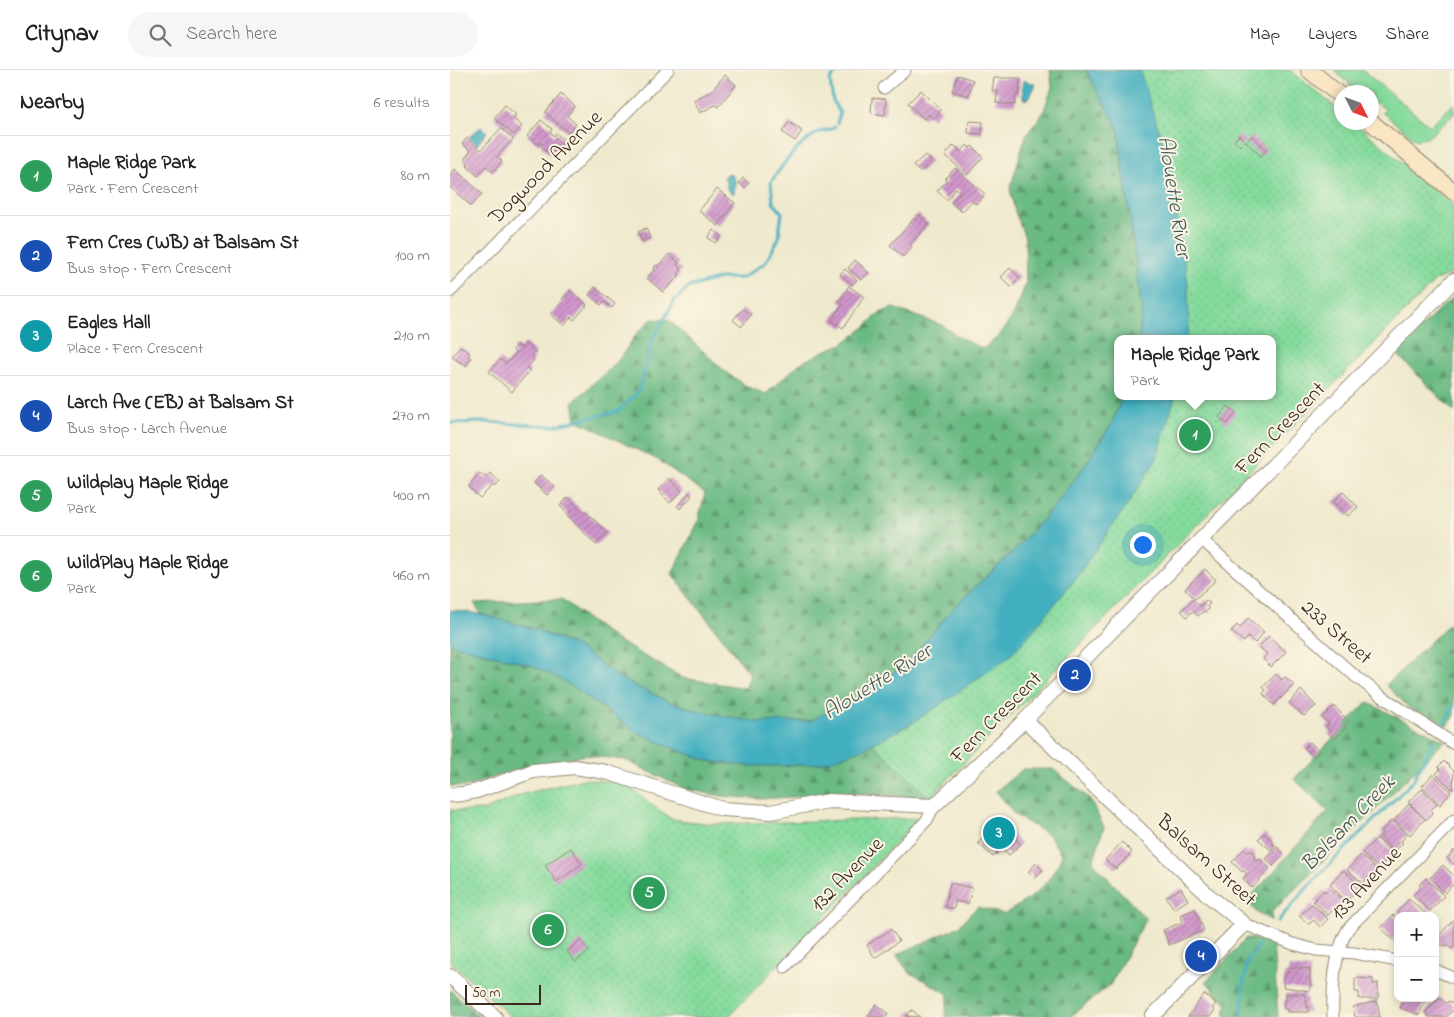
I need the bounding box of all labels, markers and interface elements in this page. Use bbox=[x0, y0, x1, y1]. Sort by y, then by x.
search box bbox=[128, 12, 478, 57]
text: Citynav bbox=[25, 17, 98, 52]
icon: search bbox=[146, 21, 174, 49]
text: Search here bbox=[186, 21, 277, 48]
text: Map bbox=[1250, 22, 1280, 48]
text: Layers bbox=[1308, 22, 1358, 48]
text: Share bbox=[1386, 22, 1429, 48]
north arrow bbox=[1334, 85, 1379, 130]
text: Nearby bbox=[20, 88, 84, 118]
text: 6 results bbox=[373, 91, 430, 115]
street label: Dogwood Avenue bbox=[481, 104, 612, 234]
water label: Alouette River bbox=[1148, 134, 1199, 263]
text: Maple Ridge Park bbox=[67, 150, 196, 177]
text: 1 bbox=[33, 164, 39, 188]
text: 80 m bbox=[401, 164, 430, 188]
text: Park · Fern Crescent bbox=[67, 177, 198, 201]
text: Fern Cres (WB) at Balsam St bbox=[67, 230, 299, 257]
text: 2 bbox=[32, 244, 40, 268]
text: 100 m bbox=[395, 244, 430, 268]
text: Bus stop · Fern Crescent bbox=[67, 257, 232, 281]
text: Eagles Hall bbox=[67, 310, 150, 337]
text: 3 bbox=[33, 324, 39, 348]
text: 210 m bbox=[394, 324, 430, 348]
popup bbox=[1114, 335, 1276, 400]
text: Place · Fern Crescent bbox=[67, 337, 203, 361]
text: Maple Ridge Park bbox=[1131, 342, 1259, 369]
text: Park bbox=[1131, 369, 1160, 393]
street label: Fern Crescent bbox=[1228, 376, 1333, 483]
text: Larch Ave (EB) at Balsam St bbox=[67, 390, 294, 417]
text: 4 bbox=[33, 404, 39, 428]
text: 270 m bbox=[392, 404, 430, 428]
pin: 1 bbox=[1179, 416, 1211, 454]
text: Bus stop · Larch Avenue bbox=[67, 417, 227, 441]
text: Wildplay Maple Ridge bbox=[67, 470, 228, 497]
text: 5 bbox=[31, 484, 41, 508]
text: 400 m bbox=[393, 484, 430, 508]
text: Park bbox=[67, 497, 96, 521]
your location bbox=[1130, 532, 1156, 558]
text: WildPlay Maple Ridge bbox=[67, 550, 228, 577]
text: 6 bbox=[32, 564, 40, 588]
text: 460 m bbox=[393, 564, 430, 588]
text: Park bbox=[67, 577, 96, 601]
street label: 233 Street bbox=[1294, 593, 1378, 673]
water label: Alouette River bbox=[817, 635, 941, 729]
pin: 2 bbox=[1059, 656, 1091, 694]
street label: Fern Crescent bbox=[943, 665, 1050, 772]
water label: Balsam Creek bbox=[1294, 767, 1405, 880]
street label: Balsam Street bbox=[1149, 807, 1263, 914]
pin: 3 bbox=[983, 814, 1015, 852]
street label: 132 Avenue bbox=[805, 830, 892, 919]
street label: 133 Avenue bbox=[1325, 840, 1410, 928]
pin: 5 bbox=[633, 874, 665, 912]
pin: 6 bbox=[532, 911, 564, 949]
map controls bbox=[1394, 912, 1439, 1002]
button: + bbox=[1394, 912, 1439, 957]
pin: 4 bbox=[1185, 937, 1217, 975]
button: − bbox=[1394, 957, 1439, 1002]
scale bar bbox=[465, 982, 541, 1005]
text: 50 m bbox=[472, 983, 500, 1004]

